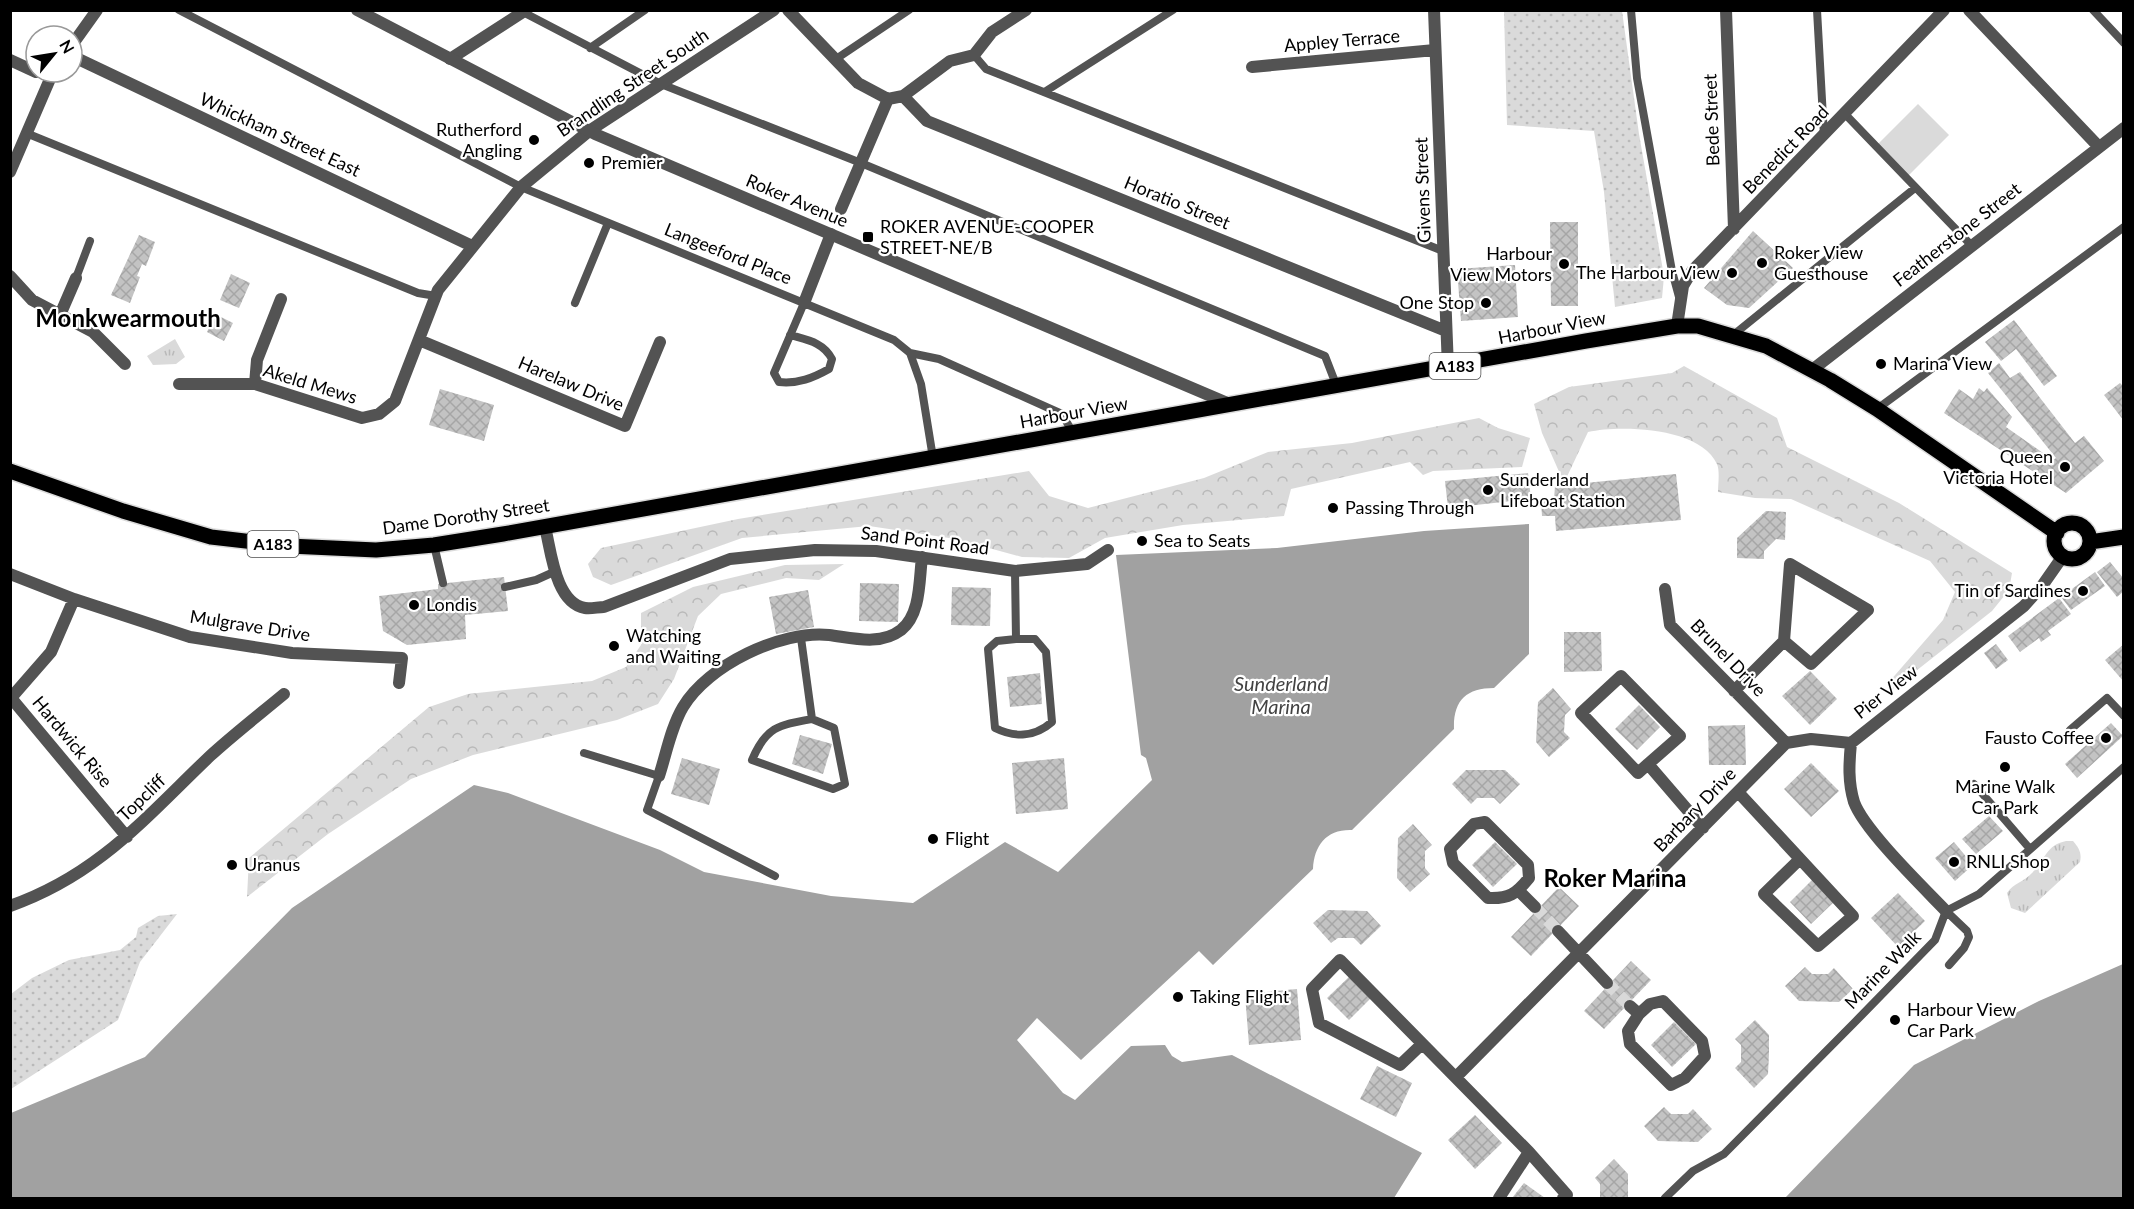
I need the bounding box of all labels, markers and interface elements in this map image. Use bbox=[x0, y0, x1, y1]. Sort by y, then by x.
street label: Brandling Street South bbox=[553, 23, 712, 141]
north arrow bbox=[24, 24, 84, 84]
street label: Appley Terrace bbox=[1283, 24, 1401, 56]
text: N bbox=[56, 36, 79, 56]
street label: Bede Street bbox=[1698, 73, 1724, 167]
street label: Whickham Street East bbox=[197, 87, 365, 181]
street label: Benedict Road bbox=[1738, 100, 1833, 198]
place label: Rutherford Angling bbox=[436, 118, 522, 161]
marker: Rutherford Angling bbox=[527, 133, 541, 147]
street label: Givens Street bbox=[1409, 136, 1435, 243]
place label: Premier bbox=[601, 151, 663, 173]
marker: Premier bbox=[582, 156, 596, 170]
street label: Roker Avenue bbox=[743, 169, 852, 231]
street label: Horatio Street bbox=[1121, 171, 1234, 233]
street label: Featherstone Street bbox=[1888, 177, 2025, 291]
place label: ROKER AVENUE-COOPER STREET-NE/B bbox=[880, 215, 1095, 258]
street label: Langeeford Place bbox=[661, 218, 795, 289]
marker: ROKER AVENUE-COOPER STREET-NE/B bbox=[861, 230, 875, 244]
place label: Roker View Guesthouse bbox=[1774, 241, 1868, 284]
place label: Harbour View Motors bbox=[1450, 242, 1552, 285]
marker: Roker View Guesthouse bbox=[1755, 256, 1769, 270]
marker: Harbour View Motors bbox=[1557, 257, 1571, 271]
place label: The Harbour View bbox=[1576, 261, 1720, 283]
marker: The Harbour View bbox=[1725, 266, 1739, 280]
place label: One Stop bbox=[1400, 291, 1474, 313]
marker: One Stop bbox=[1479, 296, 1493, 310]
district label: Monkwearmouth bbox=[35, 303, 221, 332]
street label: Harbour View bbox=[1496, 306, 1608, 348]
street label: Harelaw Drive bbox=[515, 351, 627, 415]
place label: Marina View bbox=[1893, 352, 1992, 374]
road number: A183 bbox=[1430, 353, 1480, 379]
marker: Marina View bbox=[1874, 357, 1888, 371]
street label: Akeld Mews bbox=[261, 358, 360, 408]
street label: Harbour View bbox=[1018, 392, 1130, 432]
place label: Queen Victoria Hotel bbox=[1943, 445, 2053, 488]
marker: Queen Victoria Hotel bbox=[2058, 460, 2072, 474]
place label: Sunderland Lifeboat Station bbox=[1500, 468, 1625, 511]
marker: Sunderland Lifeboat Station bbox=[1481, 483, 1495, 497]
street label: Dame Dorothy Street bbox=[381, 493, 551, 539]
place label: Passing Through bbox=[1345, 496, 1474, 518]
marker: Passing Through bbox=[1326, 501, 1340, 515]
street label: Sand Point Road bbox=[860, 521, 991, 559]
place label: Sea to Seats bbox=[1154, 529, 1250, 551]
road number: A183 bbox=[248, 531, 298, 557]
marker: Sea to Seats bbox=[1135, 534, 1149, 548]
place label: Tin of Sardines bbox=[1954, 579, 2071, 601]
marker: Tin of Sardines bbox=[2076, 584, 2090, 598]
place label: Londis bbox=[426, 593, 477, 615]
marker: Londis bbox=[407, 598, 421, 612]
street label: Mulgrave Drive bbox=[188, 605, 312, 645]
street label: Brunel Drive bbox=[1686, 614, 1771, 701]
place label: Watching and Waiting bbox=[626, 624, 721, 667]
marker: Watching and Waiting bbox=[607, 639, 621, 653]
street label: Pier View bbox=[1849, 660, 1922, 723]
water label: Sunderland Marina bbox=[1234, 671, 1328, 718]
street label: Hardwick Rise bbox=[28, 691, 117, 791]
place label: Fausto Coffee bbox=[1985, 726, 2094, 748]
marker: Fausto Coffee bbox=[2099, 731, 2113, 745]
marker: Marine Walk Car Park bbox=[1998, 760, 2012, 774]
street label: Barbary Drive bbox=[1649, 762, 1740, 856]
street label: Topcliff bbox=[113, 769, 170, 825]
place label: Marine Walk Car Park bbox=[1955, 775, 2056, 818]
place label: Flight bbox=[945, 827, 990, 849]
marker: Flight bbox=[926, 832, 940, 846]
place label: RNLI Shop bbox=[1966, 850, 2050, 872]
place label: Uranus bbox=[244, 853, 300, 875]
marker: RNLI Shop bbox=[1947, 855, 1961, 869]
marker: Uranus bbox=[225, 858, 239, 872]
district label: Roker Marina bbox=[1543, 863, 1687, 892]
street label: Marine Walk bbox=[1840, 925, 1926, 1013]
place label: Taking Flight bbox=[1190, 985, 1290, 1007]
marker: Taking Flight bbox=[1171, 990, 1185, 1004]
place label: Harbour View Car Park bbox=[1907, 998, 2017, 1041]
marker: Harbour View Car Park bbox=[1888, 1013, 1902, 1027]

